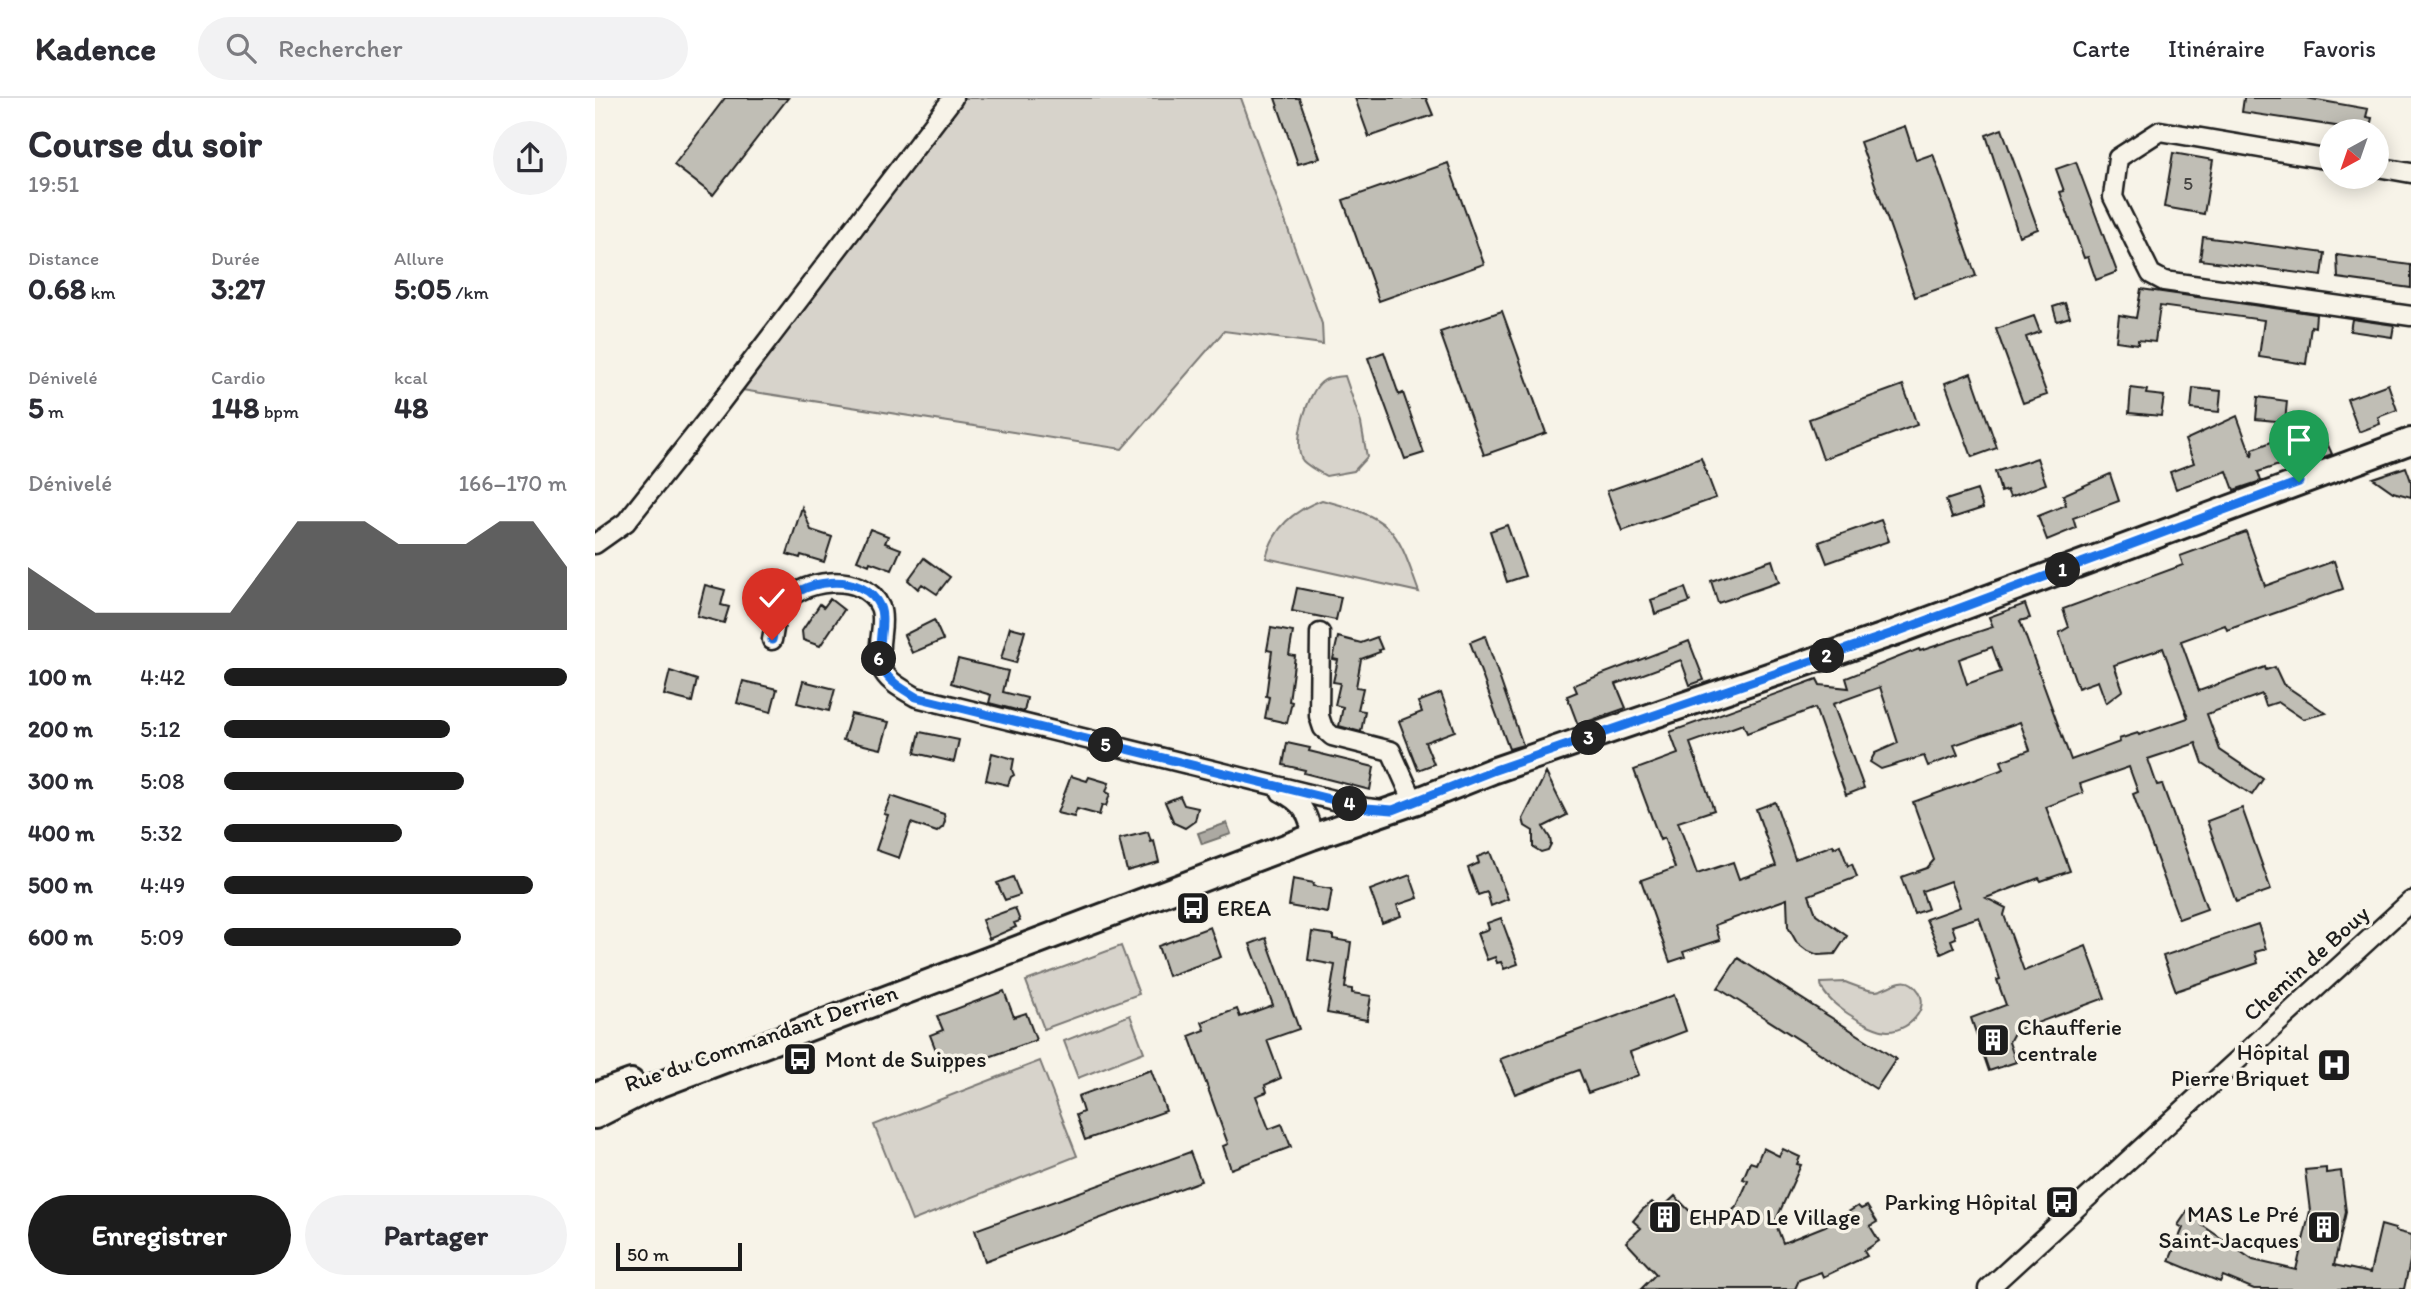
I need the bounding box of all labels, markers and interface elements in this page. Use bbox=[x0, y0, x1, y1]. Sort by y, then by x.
search box bbox=[198, 17, 688, 80]
text: Kadence bbox=[35, 29, 156, 68]
icon: search bbox=[222, 29, 260, 67]
text: Rechercher bbox=[278, 32, 403, 64]
text: Carte bbox=[2072, 34, 2130, 63]
text: Itinéraire bbox=[2168, 34, 2265, 63]
text: Favoris bbox=[2303, 34, 2376, 63]
north arrow bbox=[2319, 119, 2389, 189]
map controls bbox=[2319, 119, 2389, 189]
text: Course du soir bbox=[28, 121, 262, 167]
button: share bbox=[493, 121, 567, 195]
text: 19:51 bbox=[28, 170, 79, 198]
house number: 5 bbox=[2183, 172, 2193, 195]
text: Distance bbox=[28, 247, 99, 270]
text: Durée bbox=[211, 247, 260, 270]
text: Allure bbox=[394, 247, 444, 270]
text: 0.68 bbox=[28, 270, 86, 307]
text: 3:27 bbox=[211, 270, 265, 307]
text: 5:05 bbox=[394, 270, 451, 307]
text: km bbox=[86, 281, 116, 304]
text: /km bbox=[451, 281, 489, 304]
text: Dénivelé bbox=[28, 366, 98, 389]
text: Cardio bbox=[211, 366, 265, 389]
text: kcal bbox=[394, 366, 428, 389]
text: 5 bbox=[28, 389, 44, 426]
text: 148 bbox=[211, 389, 259, 426]
text: 48 bbox=[394, 389, 428, 426]
text: m bbox=[44, 400, 64, 423]
text: bpm bbox=[259, 400, 299, 423]
pin bbox=[2269, 410, 2329, 482]
icon: arrive bbox=[2280, 421, 2318, 459]
text: Dénivelé bbox=[28, 469, 112, 497]
text: 166–170 m bbox=[458, 469, 567, 497]
pin: 1 bbox=[2045, 552, 2081, 588]
text: 1 bbox=[2058, 558, 2067, 581]
pin bbox=[742, 568, 802, 640]
icon: check bbox=[753, 579, 791, 617]
pin: 2 bbox=[1809, 638, 1845, 674]
pin: 6 bbox=[861, 642, 897, 676]
text: 2 bbox=[1822, 644, 1832, 667]
text: 6 bbox=[873, 647, 884, 670]
text: 100 m bbox=[28, 663, 92, 691]
text: 4:42 bbox=[140, 663, 185, 691]
text: 200 m bbox=[28, 715, 93, 743]
text: 5:12 bbox=[140, 715, 180, 743]
pin: 3 bbox=[1571, 720, 1607, 756]
text: 3 bbox=[1583, 726, 1594, 749]
pin: 5 bbox=[1089, 728, 1123, 762]
text: 5 bbox=[1101, 733, 1110, 756]
text: 300 m bbox=[28, 767, 93, 795]
text: 5:08 bbox=[140, 767, 184, 795]
pin: 4 bbox=[1333, 786, 1367, 822]
text: 4 bbox=[1344, 792, 1355, 815]
text: 400 m bbox=[28, 819, 95, 847]
text: 5:32 bbox=[140, 819, 182, 847]
text: 500 m bbox=[28, 871, 93, 899]
text: 4:49 bbox=[140, 871, 185, 899]
bus stop icon: EREA bbox=[1174, 889, 1212, 927]
place label: EREA bbox=[1217, 894, 1271, 922]
street label: Chemin de Bouy bbox=[2237, 899, 2375, 1027]
text: 600 m bbox=[28, 923, 93, 951]
text: 5:09 bbox=[140, 923, 184, 951]
street label: Rue du Commandant Derrien bbox=[621, 978, 901, 1098]
place label: Chaufferie centrale bbox=[2017, 1013, 2122, 1067]
building icon: Chaufferie centrale bbox=[1974, 1021, 2012, 1059]
place label: Hôpital Pierre Briquet bbox=[2171, 1038, 2309, 1092]
bus stop icon: Mont de Suippes bbox=[781, 1040, 819, 1078]
place label: Mont de Suippes bbox=[825, 1045, 987, 1073]
hospital icon: Hôpital Pierre Briquet bbox=[2315, 1046, 2353, 1084]
bus stop icon: Parking Hôpital bbox=[2043, 1183, 2081, 1221]
place label: Parking Hôpital bbox=[1884, 1188, 2037, 1216]
button: Enregistrer bbox=[28, 1195, 291, 1275]
button: Partager bbox=[305, 1195, 567, 1275]
building icon: EHPAD Le Village bbox=[1646, 1198, 1684, 1236]
place label: MAS Le Pré Saint-Jacques bbox=[2158, 1200, 2299, 1254]
place label: EHPAD Le Village bbox=[1689, 1203, 1861, 1231]
building icon: MAS Le Pré Saint-Jacques bbox=[2305, 1208, 2343, 1246]
scale bar bbox=[616, 1240, 742, 1272]
text: 50 m bbox=[627, 1243, 669, 1266]

